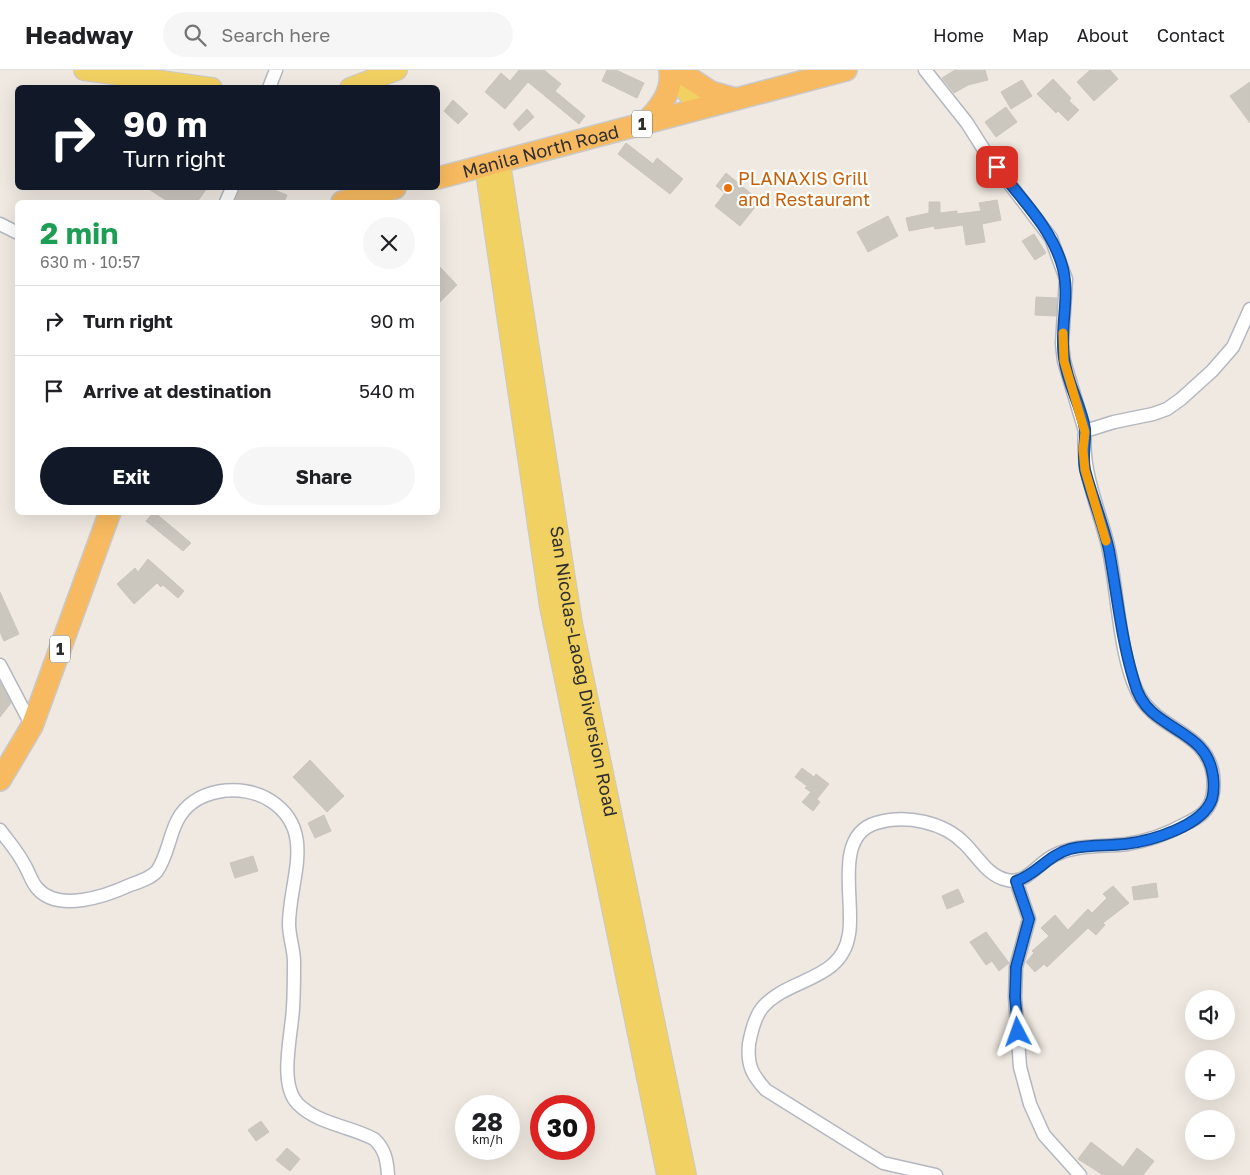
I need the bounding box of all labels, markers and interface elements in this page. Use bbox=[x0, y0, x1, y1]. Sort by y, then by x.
search box bbox=[163, 12, 513, 57]
text: Headway bbox=[25, 20, 133, 49]
icon: search bbox=[181, 21, 209, 49]
text: Search here bbox=[221, 23, 330, 46]
text: Home bbox=[933, 24, 984, 46]
text: Map bbox=[1012, 24, 1049, 46]
text: About bbox=[1077, 24, 1129, 46]
text: Contact bbox=[1157, 24, 1225, 46]
text: 90 m bbox=[123, 103, 207, 145]
icon: right bbox=[40, 105, 105, 170]
road number: 1 bbox=[632, 111, 652, 138]
street label: Manila North Road bbox=[460, 120, 621, 182]
text: Turn right bbox=[123, 145, 226, 172]
pin bbox=[976, 146, 1018, 188]
icon: arrive bbox=[983, 153, 1011, 181]
place label: PLANAXIS Grill and Restaurant bbox=[738, 167, 870, 210]
marker: PLANAXIS Grill and Restaurant bbox=[722, 182, 734, 194]
text: 2 min bbox=[40, 215, 118, 251]
button: close bbox=[363, 217, 415, 269]
text: 630 m · 10:57 bbox=[40, 252, 140, 272]
icon: right bbox=[40, 307, 68, 335]
text: Turn right bbox=[83, 309, 173, 332]
text: 90 m bbox=[370, 309, 415, 332]
icon: arrive bbox=[40, 377, 68, 405]
text: Arrive at destination bbox=[83, 379, 271, 402]
text: 540 m bbox=[359, 379, 415, 402]
button: Exit bbox=[40, 447, 223, 505]
button: Share bbox=[233, 447, 415, 505]
street label: San Nicolas-Laoag Diversion Road bbox=[546, 524, 623, 818]
road number: 1 bbox=[50, 636, 70, 662]
map controls bbox=[1185, 990, 1235, 1160]
button: sound bbox=[1185, 990, 1235, 1040]
position arrow bbox=[991, 1005, 1043, 1057]
button: + bbox=[1185, 1050, 1235, 1100]
speed limit sign: 30 bbox=[530, 1095, 595, 1160]
text: 28 bbox=[472, 1106, 503, 1137]
button: − bbox=[1185, 1110, 1235, 1160]
text: km/h bbox=[472, 1132, 503, 1147]

